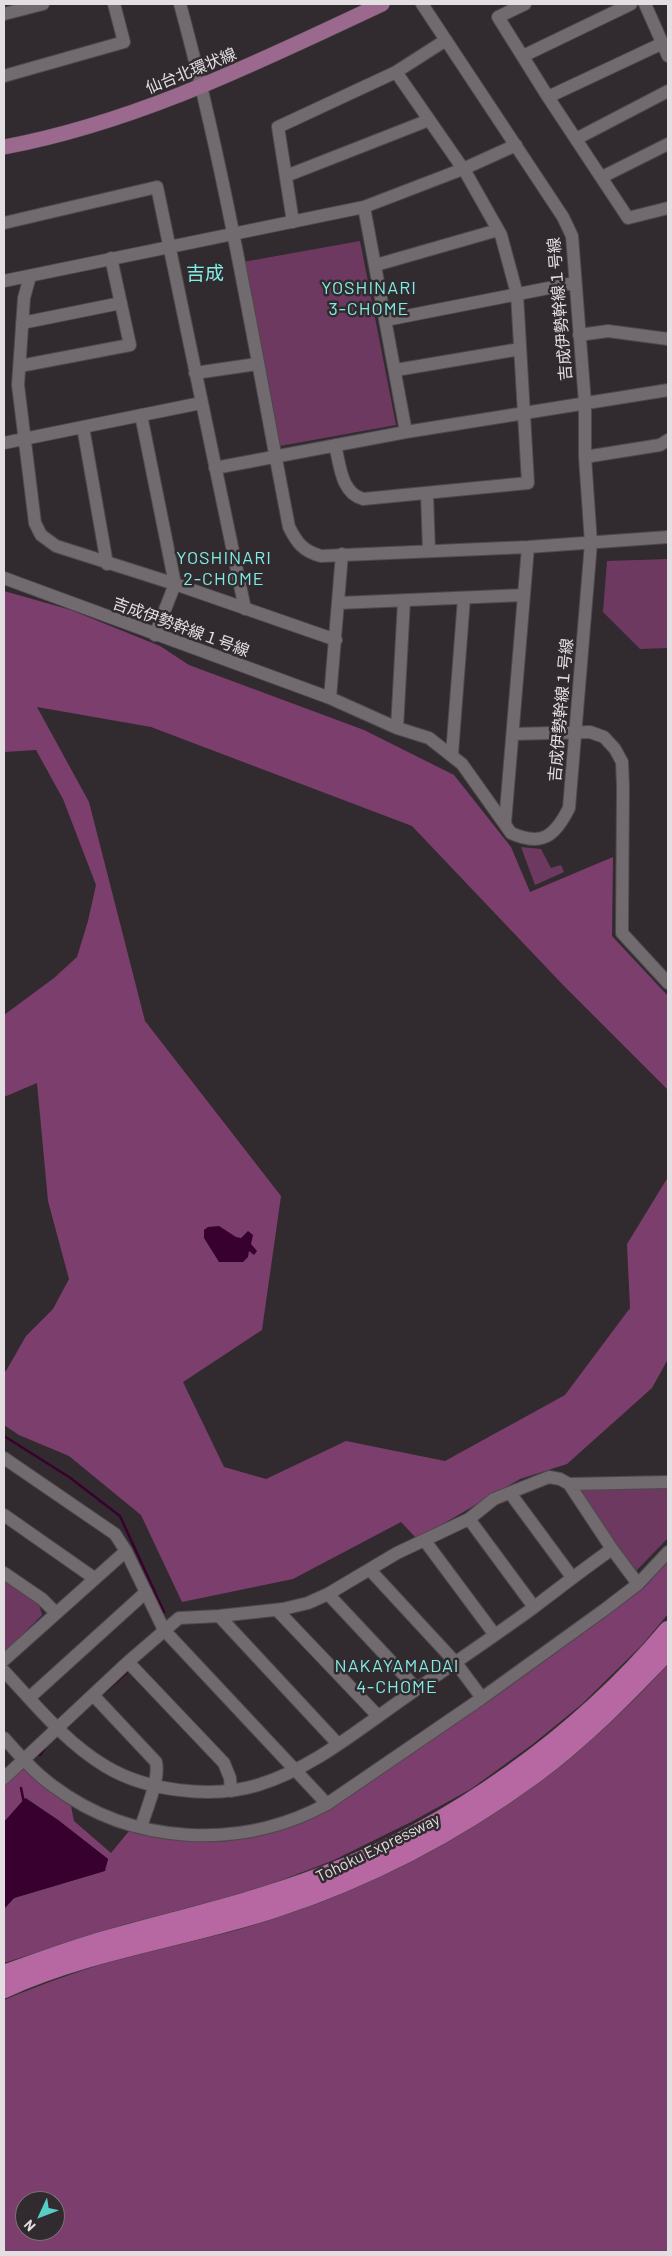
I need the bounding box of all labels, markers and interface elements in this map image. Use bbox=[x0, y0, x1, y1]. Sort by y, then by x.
street label: 仙台北環状線 bbox=[143, 44, 239, 98]
street label: 吉成伊勢幹線１号線 bbox=[544, 236, 576, 382]
district label: 吉成 bbox=[186, 263, 224, 285]
district label: YOSHINARI 3-CHOME bbox=[320, 277, 418, 320]
district label: YOSHINARI 2-CHOME bbox=[175, 547, 273, 590]
street label: 吉成伊勢幹線１号線 bbox=[110, 593, 252, 661]
street label: 吉成伊勢幹線１号線 bbox=[545, 637, 577, 783]
district label: NAKAYAMADAI 4-CHOME bbox=[333, 1655, 461, 1698]
street label: Tohoku Expressway bbox=[313, 1810, 443, 1886]
north arrow bbox=[15, 2191, 65, 2241]
text: N bbox=[20, 2217, 39, 2235]

